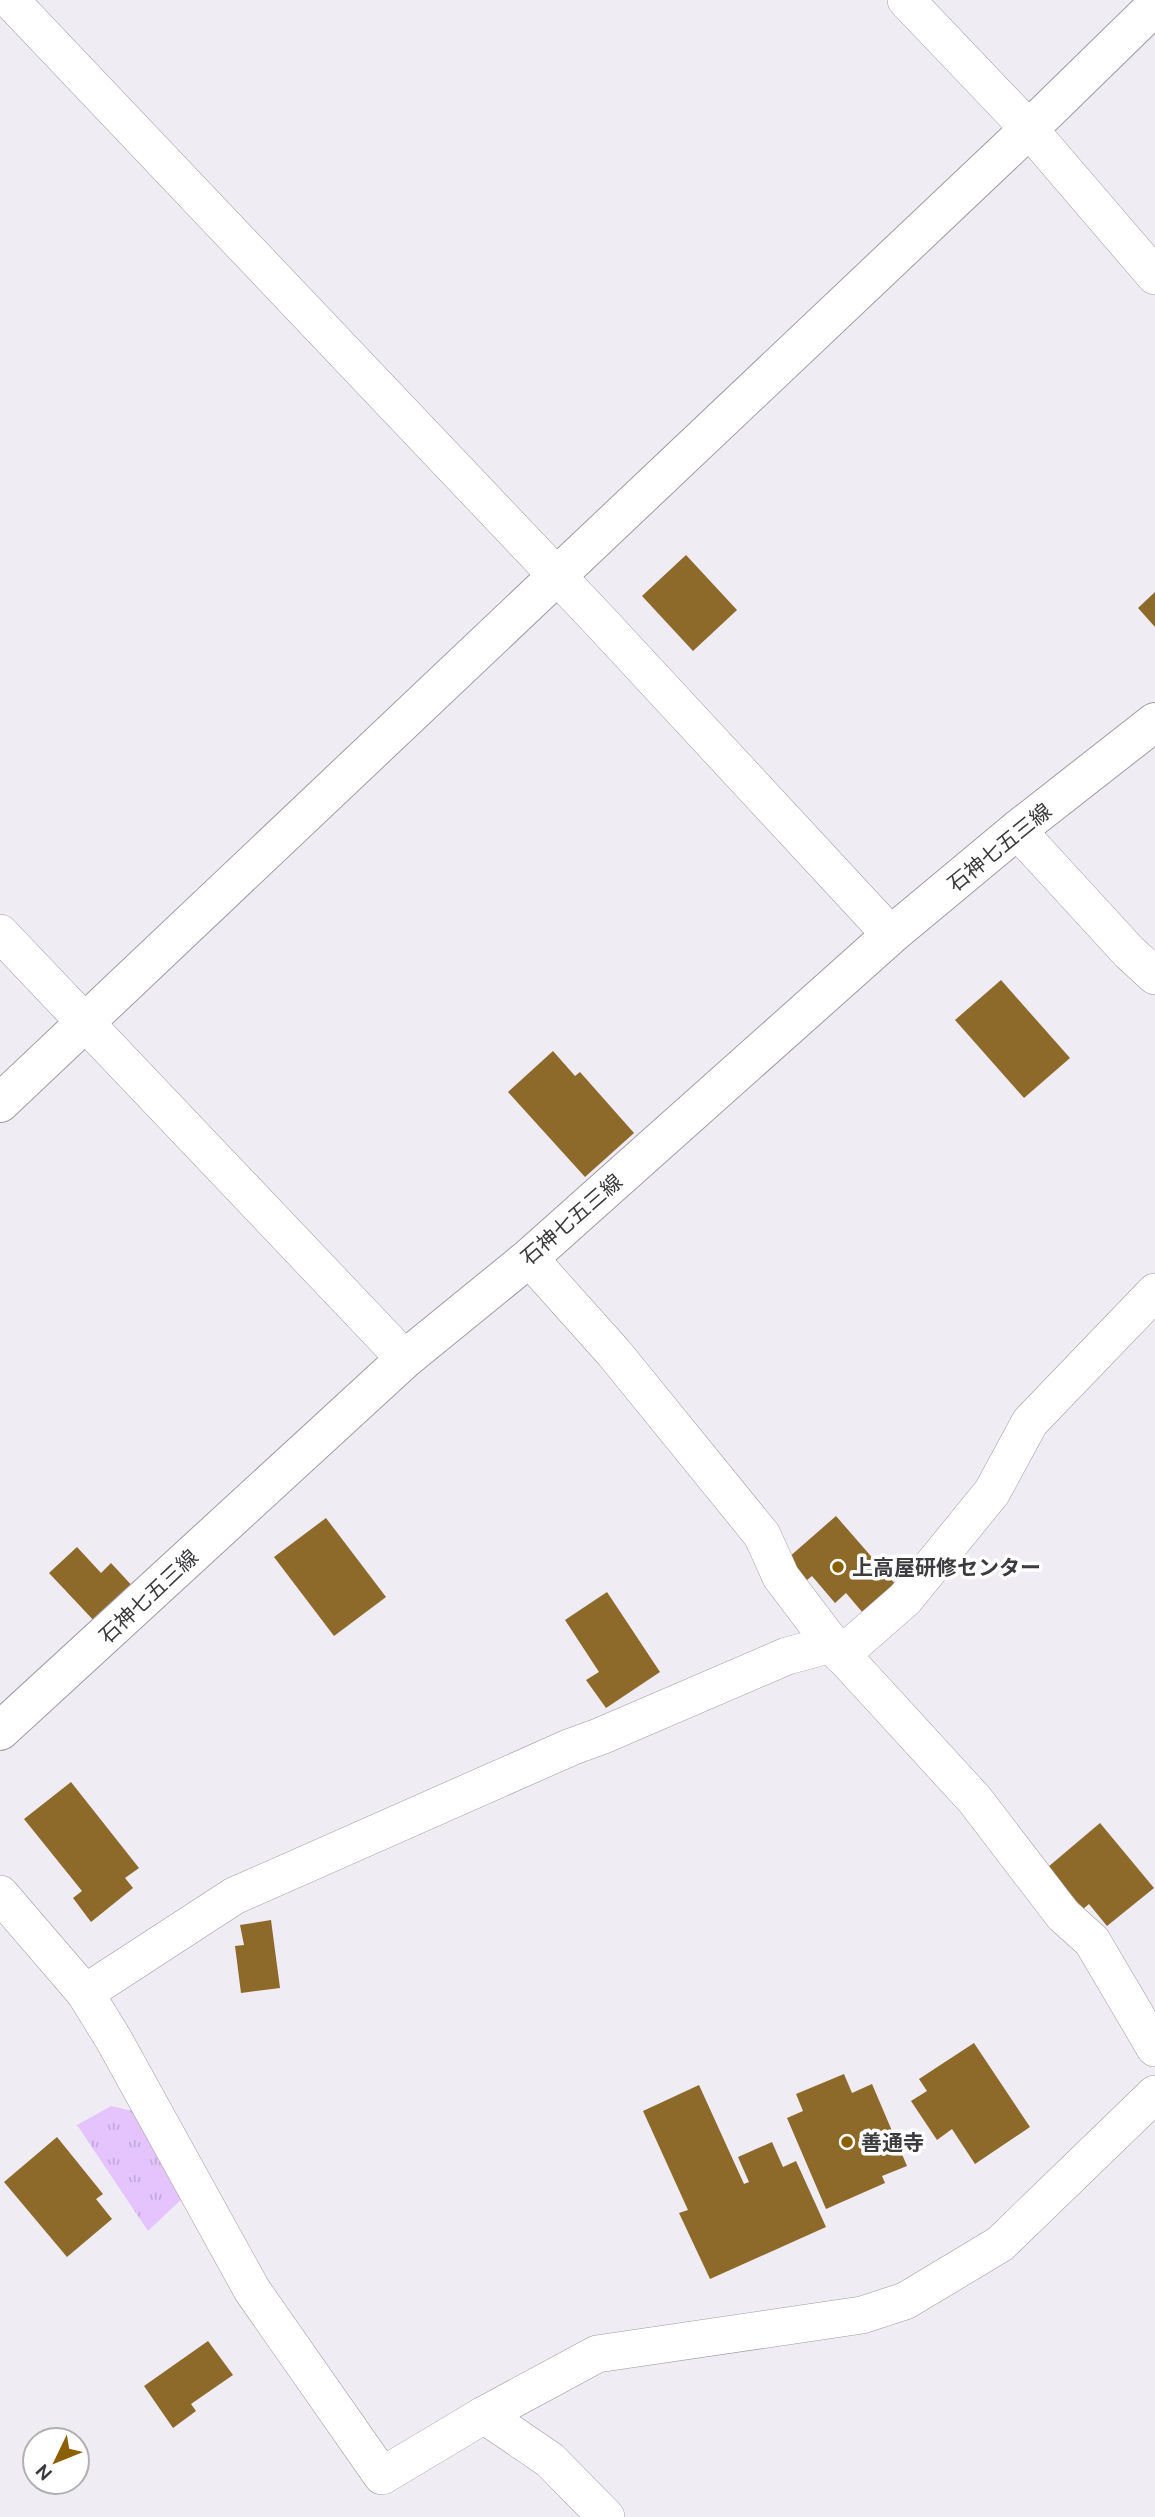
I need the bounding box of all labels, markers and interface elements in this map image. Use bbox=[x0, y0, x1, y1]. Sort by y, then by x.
street label: 石神七五三線 bbox=[942, 798, 1056, 896]
street label: 石神七五三線 bbox=[516, 1169, 626, 1269]
street label: 石神七五三線 bbox=[94, 1544, 202, 1648]
place label: 上高屋研修センター bbox=[852, 1555, 1041, 1579]
marker: 上高屋研修センター bbox=[830, 1559, 846, 1575]
place label: 善通寺 bbox=[861, 2130, 924, 2154]
marker: 善通寺 bbox=[839, 2134, 855, 2150]
north arrow bbox=[21, 2426, 91, 2496]
text: N bbox=[31, 2460, 56, 2485]

